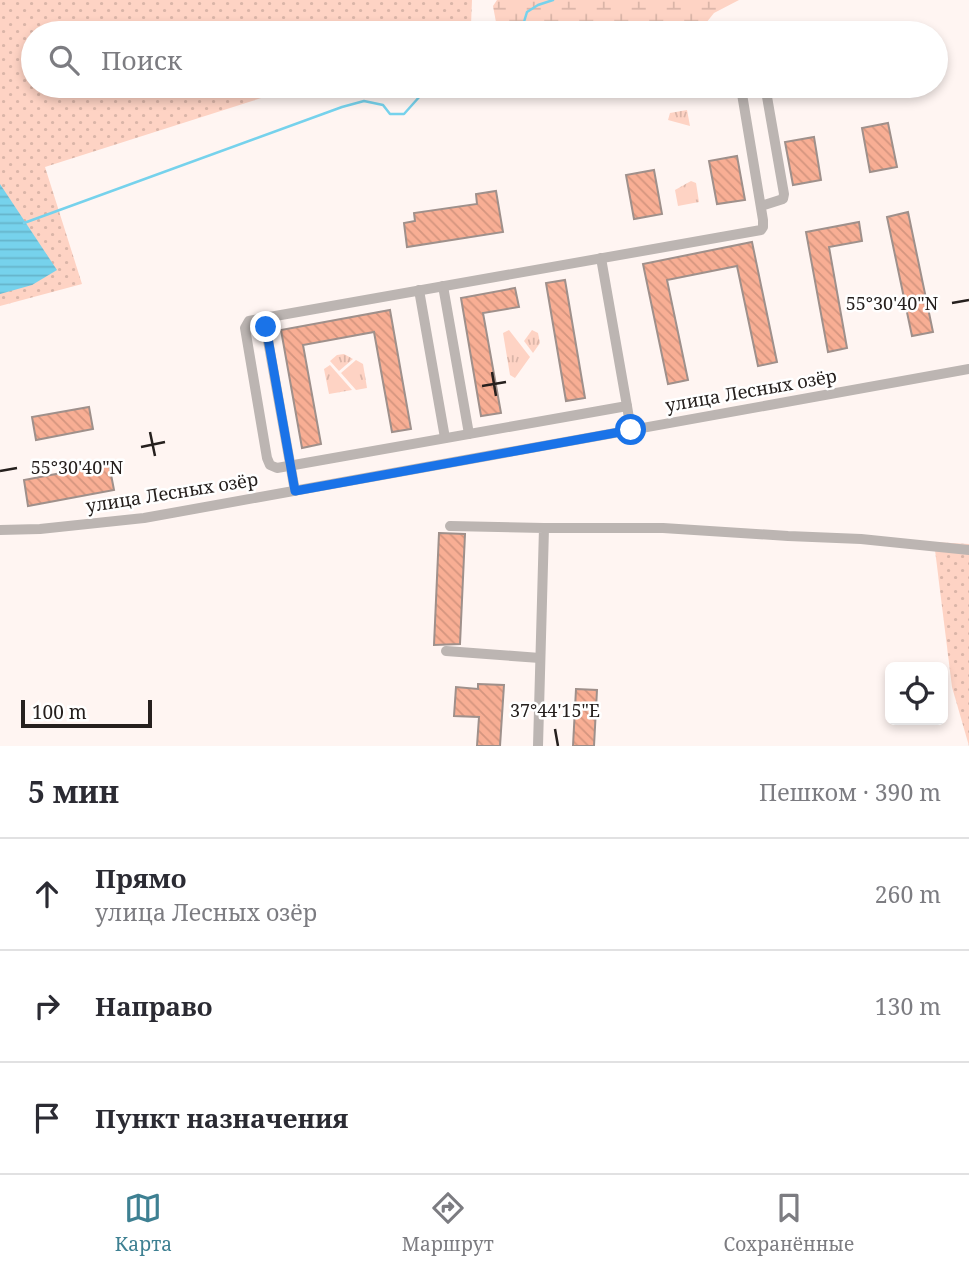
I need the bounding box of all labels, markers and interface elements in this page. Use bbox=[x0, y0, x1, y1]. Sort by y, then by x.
search box bbox=[21, 21, 948, 98]
icon: search bbox=[45, 41, 83, 79]
text: Поиск bbox=[101, 42, 182, 78]
text: 55°30'40"N bbox=[846, 291, 939, 315]
route end bbox=[250, 311, 281, 342]
street label: улица Лесных озёр bbox=[663, 363, 839, 417]
route start bbox=[615, 414, 646, 445]
text: 55°30'40"N bbox=[31, 455, 124, 479]
street label: улица Лесных озёр bbox=[84, 467, 260, 517]
map controls bbox=[885, 662, 948, 725]
button: locate bbox=[885, 662, 948, 725]
scale bar bbox=[21, 697, 152, 729]
text: 37°44'15"E bbox=[510, 698, 600, 722]
text: 100 m bbox=[32, 699, 87, 725]
text: 5 мин bbox=[28, 771, 119, 812]
text: Пешком · 390 m bbox=[759, 776, 941, 808]
text: Прямо bbox=[95, 860, 186, 896]
icon: ahead bbox=[28, 875, 66, 913]
text: 260 m bbox=[875, 878, 941, 910]
text: улица Лесных озёр bbox=[95, 896, 317, 928]
icon: right bbox=[28, 987, 66, 1025]
text: Направо bbox=[95, 988, 213, 1024]
text: 130 m bbox=[875, 990, 941, 1022]
icon: arrive bbox=[28, 1099, 66, 1137]
text: Пункт назначения bbox=[95, 1100, 348, 1136]
tab: Карта bbox=[115, 1189, 172, 1257]
tab: Маршрут bbox=[402, 1189, 494, 1257]
tab: Сохранённые bbox=[723, 1189, 854, 1257]

